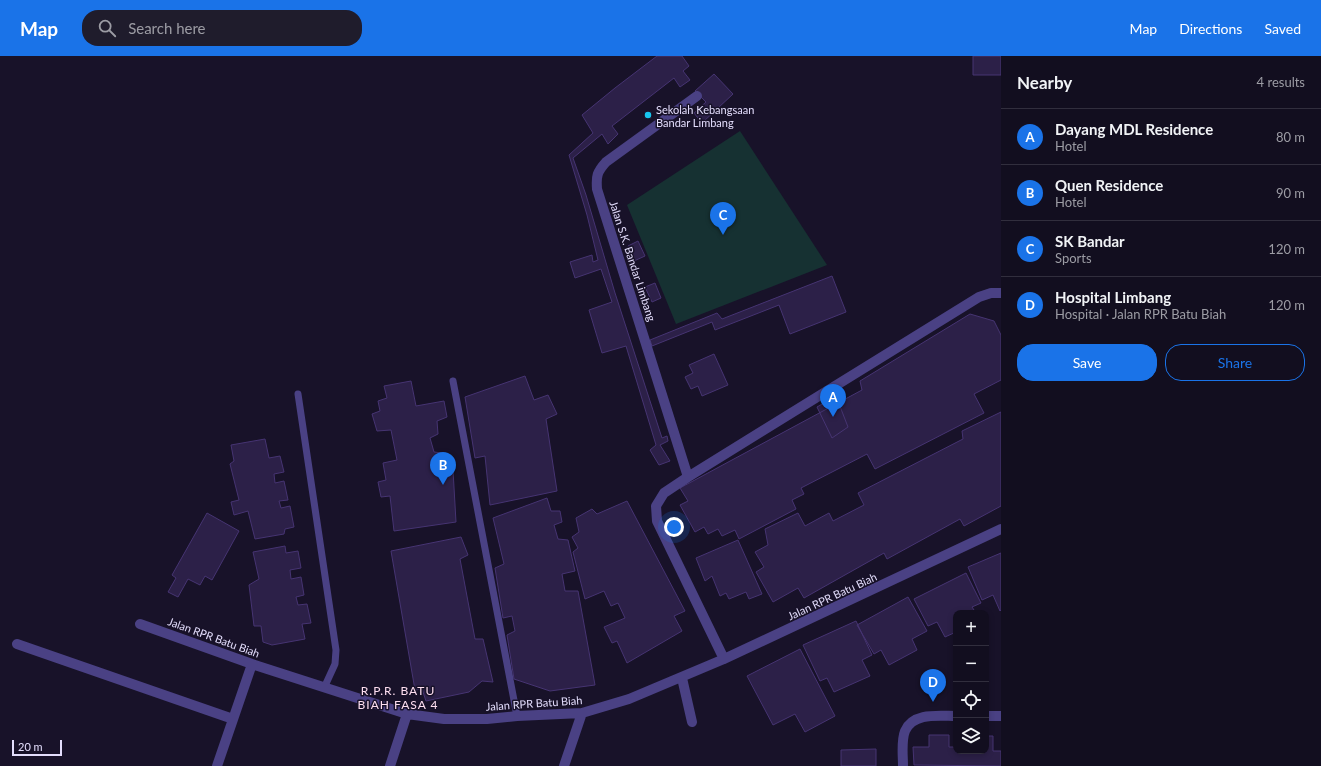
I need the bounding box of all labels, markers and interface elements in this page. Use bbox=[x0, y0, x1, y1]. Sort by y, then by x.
search box bbox=[82, 10, 362, 46]
text: Map bbox=[20, 17, 58, 40]
icon: search bbox=[96, 17, 118, 39]
text: Search here bbox=[128, 19, 206, 37]
text: Map bbox=[1130, 20, 1157, 37]
text: Directions bbox=[1179, 20, 1242, 37]
text: Saved bbox=[1264, 20, 1301, 37]
text: Nearby bbox=[1017, 72, 1072, 93]
text: 4 results bbox=[1257, 74, 1305, 90]
place label: Sekolah Kebangsaan Bandar Limbang bbox=[656, 103, 754, 129]
marker: Sekolah Kebangsaan Bandar Limbang bbox=[643, 110, 653, 120]
text: Dayang MDL Residence bbox=[1055, 120, 1213, 138]
text: A bbox=[1025, 129, 1035, 145]
text: 80 m bbox=[1276, 129, 1305, 145]
text: Hotel bbox=[1055, 138, 1087, 154]
text: Quen Residence bbox=[1055, 176, 1163, 194]
text: B bbox=[1026, 185, 1034, 201]
text: 90 m bbox=[1276, 185, 1305, 201]
text: Hotel bbox=[1055, 194, 1087, 210]
street label: Jalan S.K. Bandar Limbang bbox=[607, 199, 659, 323]
pin: C bbox=[710, 202, 736, 235]
text: SK Bandar bbox=[1055, 232, 1125, 250]
text: C bbox=[1026, 241, 1034, 257]
text: 120 m bbox=[1268, 241, 1305, 257]
text: Sports bbox=[1055, 250, 1092, 266]
text: Hospital Limbang bbox=[1055, 288, 1171, 306]
text: D bbox=[1025, 297, 1035, 313]
text: 120 m bbox=[1268, 297, 1305, 313]
text: Hospital · Jalan RPR Batu Biah bbox=[1055, 306, 1226, 322]
button: Save bbox=[1017, 344, 1157, 381]
button: Share bbox=[1165, 344, 1305, 381]
pin: A bbox=[820, 384, 846, 417]
pin: B bbox=[430, 452, 456, 485]
your location bbox=[664, 517, 684, 537]
street label: Jalan RPR Batu Biah bbox=[785, 570, 879, 622]
map controls bbox=[953, 610, 989, 754]
button: + bbox=[953, 610, 989, 646]
street label: Jalan RPR Batu Biah bbox=[166, 614, 262, 660]
button: − bbox=[953, 646, 989, 682]
pin: D bbox=[920, 669, 946, 702]
button: locate bbox=[953, 682, 989, 718]
district label: R.P.R. BATU BIAH FASA 4 bbox=[358, 683, 438, 712]
street label: Jalan RPR Batu Biah bbox=[485, 693, 583, 713]
button: layers bbox=[953, 718, 989, 754]
scale bar bbox=[12, 738, 62, 757]
text: 20 m bbox=[18, 740, 43, 753]

